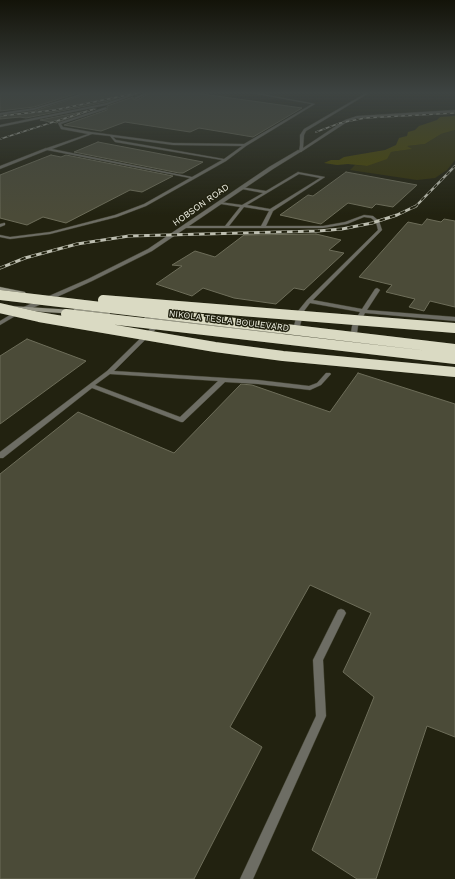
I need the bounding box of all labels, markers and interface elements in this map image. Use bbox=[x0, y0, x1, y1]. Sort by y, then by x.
street label: HOBSON ROAD bbox=[171, 182, 231, 228]
street label: NIKOLA TESLA BOULEVARD bbox=[168, 308, 290, 334]

